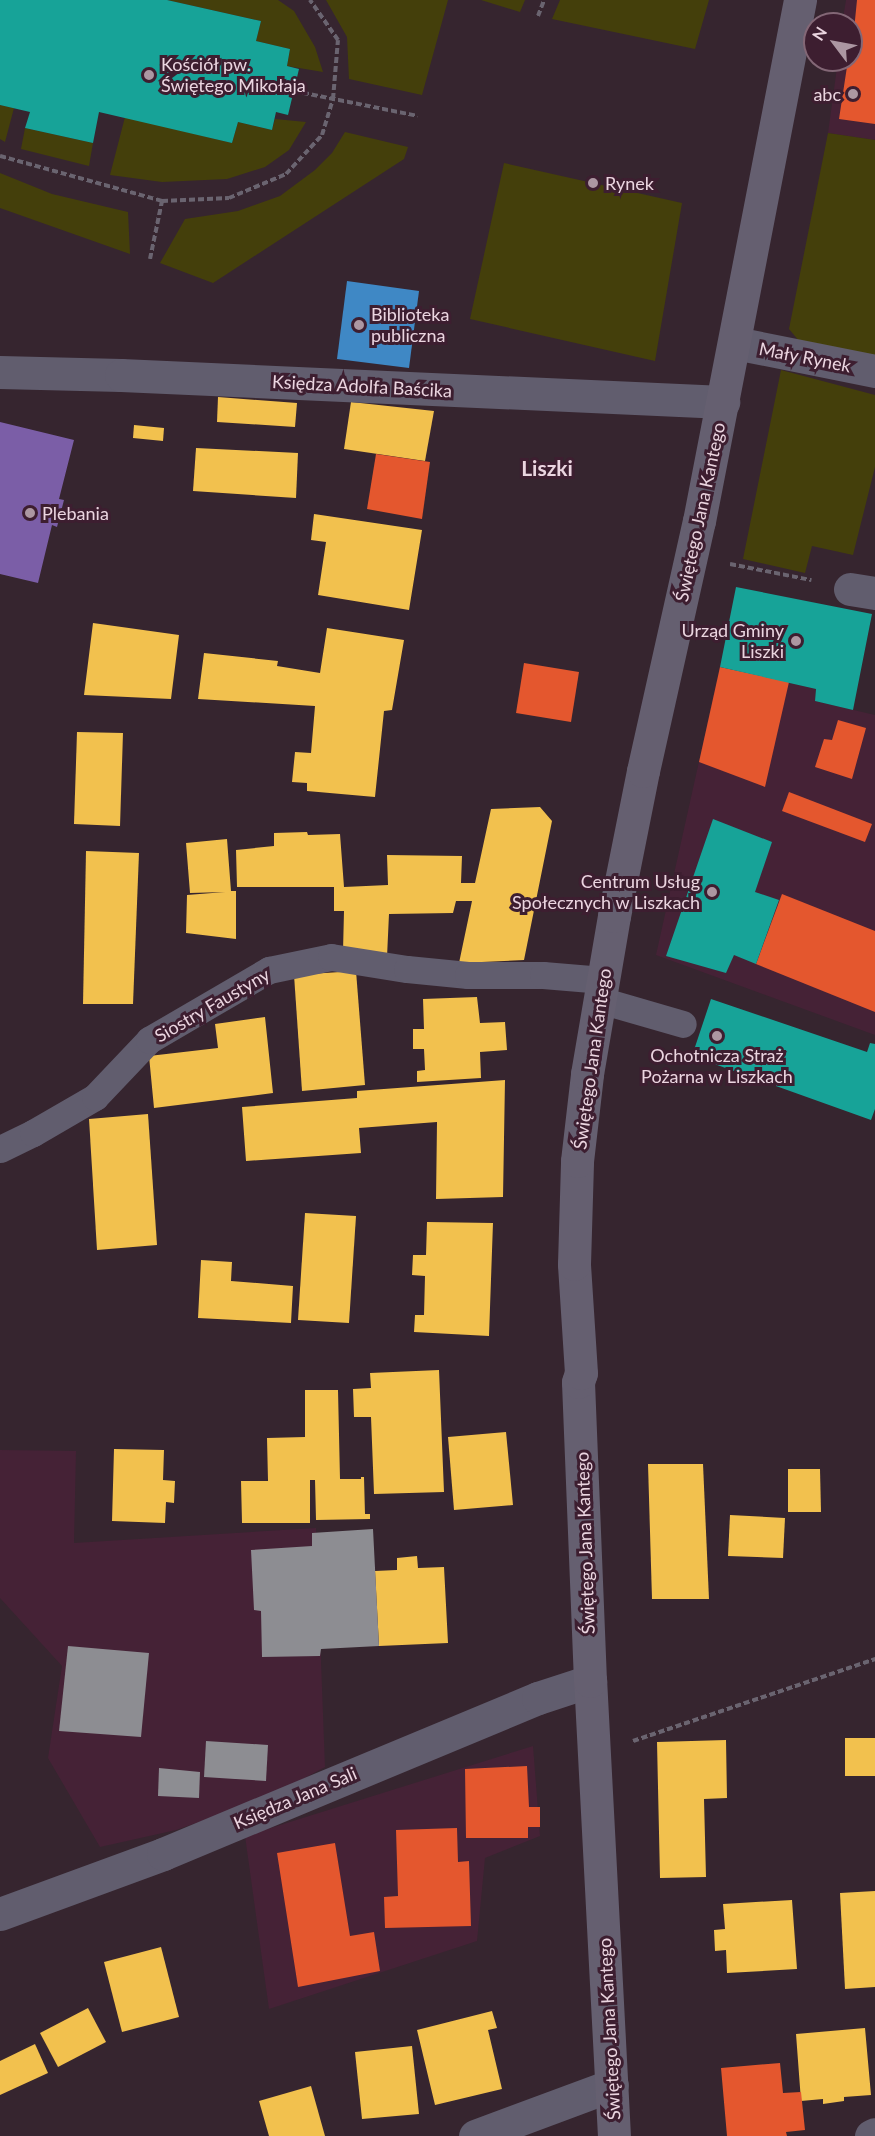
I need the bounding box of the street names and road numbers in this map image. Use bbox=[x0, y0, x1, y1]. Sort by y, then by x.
street label: Mały Rynek bbox=[757, 337, 853, 377]
street label: Księdza Adolfa Baścika bbox=[271, 370, 453, 402]
street label: Świętego Jana Kantego bbox=[670, 420, 730, 604]
street label: Siostry Faustyny bbox=[151, 963, 273, 1047]
street label: Świętego Jana Kantego bbox=[569, 967, 615, 1151]
street label: Świętego Jana Kantego bbox=[571, 1451, 599, 1635]
street label: Księdza Jana Sali bbox=[230, 1762, 360, 1834]
street label: Świętego Jana Kantego bbox=[593, 1937, 625, 2121]

